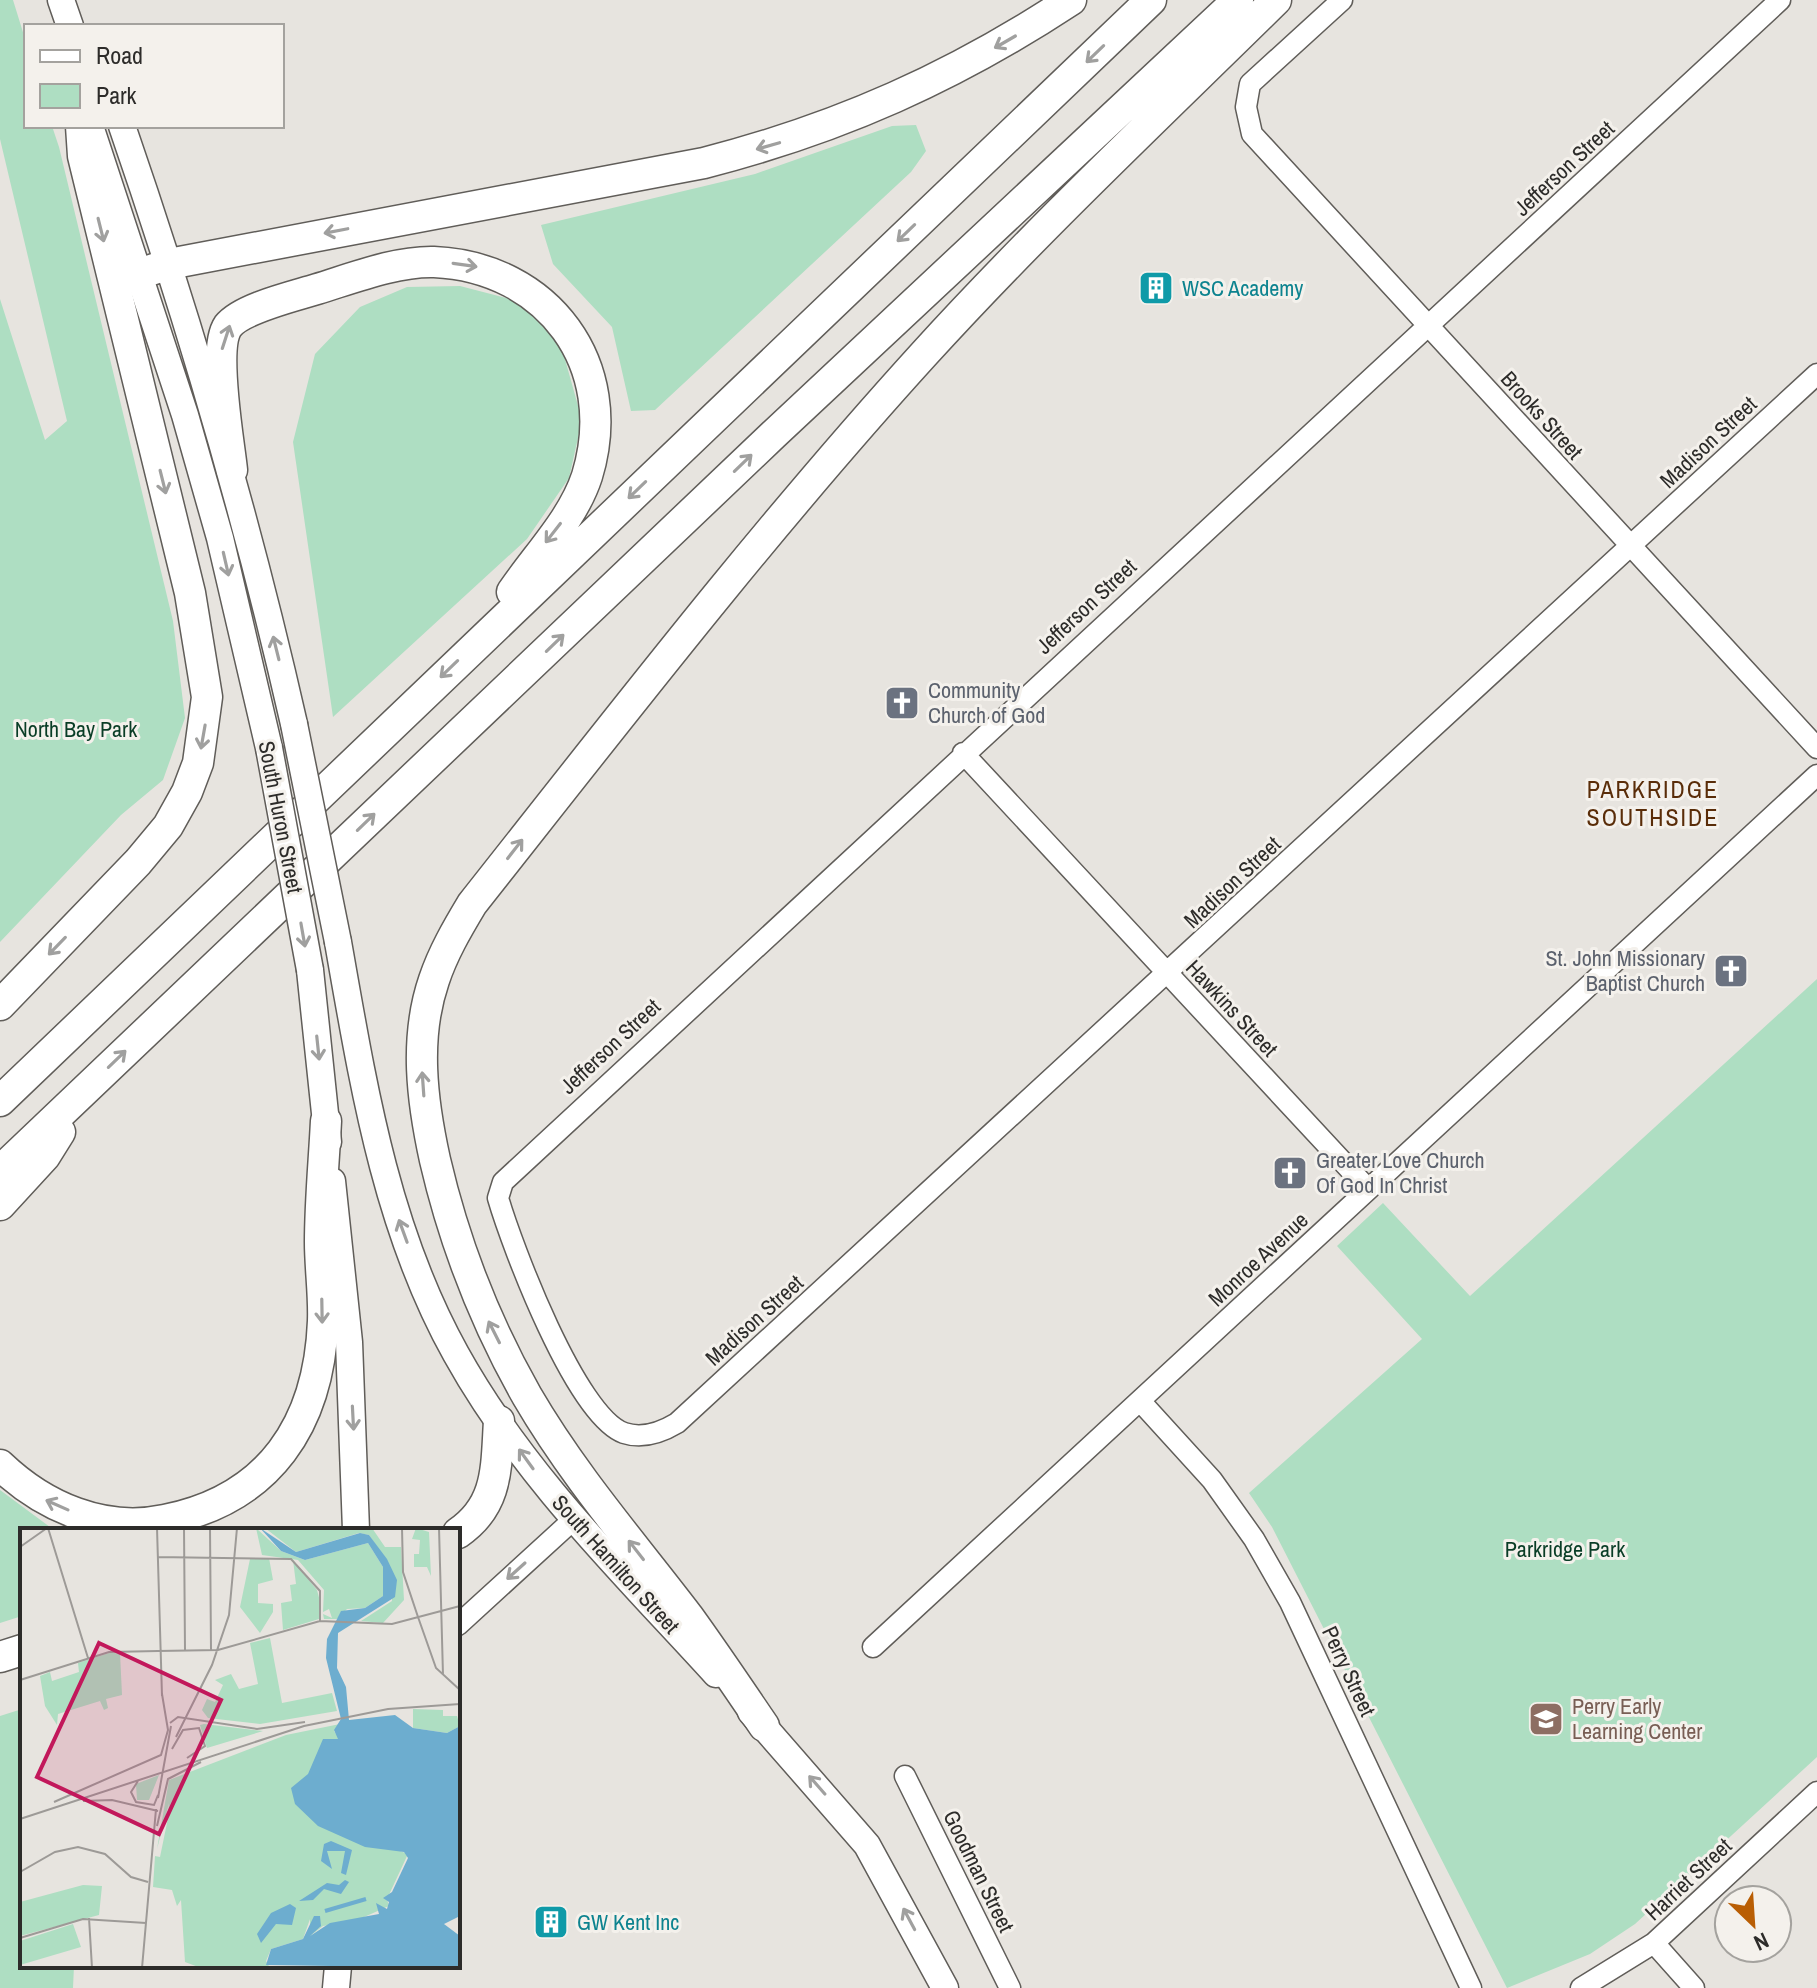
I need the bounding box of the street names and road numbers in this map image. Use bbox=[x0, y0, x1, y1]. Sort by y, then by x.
street label: Jefferson Street bbox=[1507, 114, 1621, 222]
street label: Brooks Street bbox=[1494, 364, 1590, 466]
street label: Madison Street bbox=[1653, 389, 1763, 495]
street label: Jefferson Street bbox=[1029, 552, 1143, 660]
street label: South Huron Street bbox=[252, 738, 310, 896]
street label: Madison Street bbox=[1177, 829, 1287, 935]
street label: Hawkins Street bbox=[1179, 953, 1285, 1063]
street label: Jefferson Street bbox=[553, 992, 667, 1100]
street label: Monroe Avenue bbox=[1202, 1205, 1314, 1313]
street label: Madison Street bbox=[699, 1268, 809, 1372]
street label: South Hamilton Street bbox=[545, 1488, 687, 1640]
street label: Perry Street bbox=[1315, 1621, 1383, 1721]
street label: Goodman Street bbox=[937, 1805, 1021, 1937]
street label: Harriet Street bbox=[1638, 1831, 1738, 1927]

